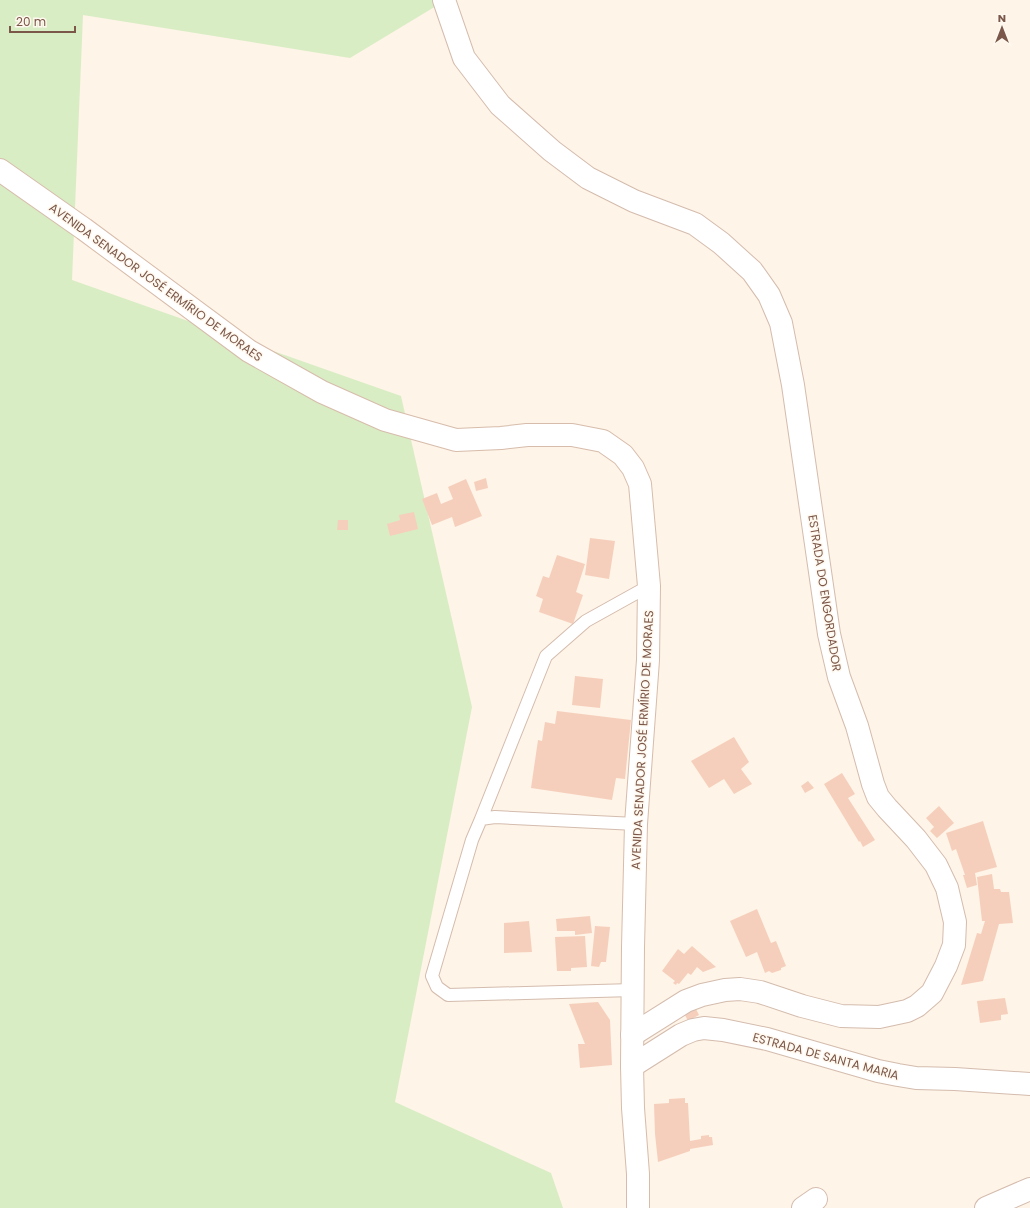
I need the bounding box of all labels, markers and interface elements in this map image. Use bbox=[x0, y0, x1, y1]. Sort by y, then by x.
scale bar bbox=[10, 8, 75, 34]
north arrow bbox=[982, 8, 1022, 48]
text: N bbox=[998, 10, 1006, 26]
text: 20 m bbox=[16, 13, 46, 30]
street label: AVENIDA SENADOR JOSÉ ERMÍRIO DE MORAES bbox=[46, 199, 266, 365]
street label: ESTRADA DO ENGORDADOR bbox=[804, 513, 846, 673]
street label: AVENIDA SENADOR JOSÉ ERMÍRIO DE MORAES bbox=[627, 610, 657, 870]
street label: ESTRADA DE SANTA MARIA bbox=[751, 1028, 901, 1084]

